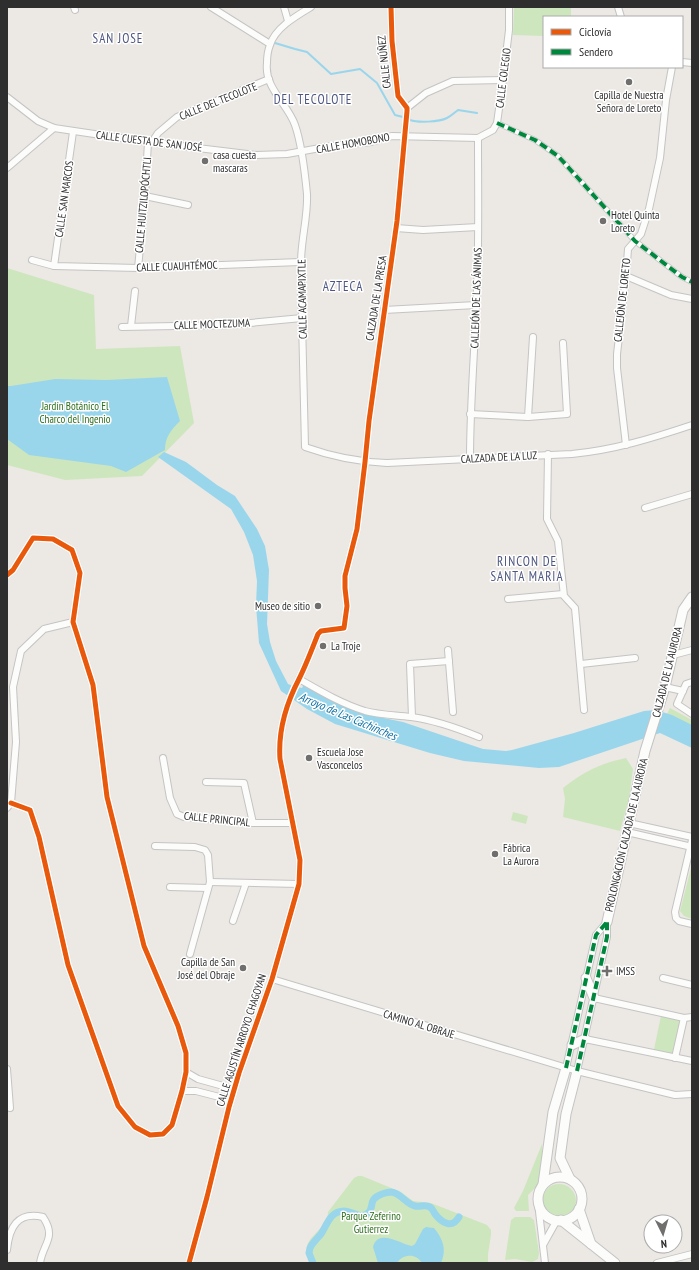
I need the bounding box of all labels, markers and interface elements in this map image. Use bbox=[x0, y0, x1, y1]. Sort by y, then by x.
legend bbox=[543, 16, 683, 68]
text: Ciclovía bbox=[579, 24, 611, 39]
district label: SAN JOSE bbox=[93, 30, 143, 47]
street label: CALLE NÚÑEZ bbox=[374, 35, 394, 89]
text: Sendero bbox=[579, 44, 613, 59]
street label: CALLE COLEGIO bbox=[492, 47, 514, 109]
marker: Capilla de Nuestra Señora de Loreto bbox=[624, 77, 634, 87]
street label: CALLE DEL TECOLOTE bbox=[177, 79, 259, 123]
place label: Capilla de Nuestra Señora de Loreto bbox=[594, 88, 664, 115]
district label: DEL TECOLOTE bbox=[274, 91, 352, 108]
street label: CALLE CUESTA DE SAN JOSÉ bbox=[95, 128, 203, 154]
street label: CALLE HOMOBONO bbox=[315, 130, 391, 156]
place label: casa cuesta mascaras bbox=[213, 148, 256, 175]
marker: casa cuesta mascaras bbox=[200, 156, 210, 166]
street label: CALLE HUITZILOPÓCHTLI bbox=[132, 157, 154, 253]
street label: CALLE SAN MARCOS bbox=[52, 160, 76, 238]
place label: Hotel Quinta Loreto bbox=[611, 208, 659, 235]
marker: Hotel Quinta Loreto bbox=[598, 216, 608, 226]
street label: CALLEJÓN DE LAS ÁNIMAS bbox=[467, 247, 485, 349]
street label: CALZADA DE LA PRESA bbox=[362, 254, 390, 342]
street label: CALLEJÓN DE LORETO bbox=[611, 257, 633, 343]
street label: CALLE CUAUHTÉMOC bbox=[136, 258, 218, 274]
street label: CALLE ACAMAPIXTLE bbox=[294, 259, 310, 339]
district label: AZTECA bbox=[323, 278, 363, 295]
street label: CALLE MOCTEZUMA bbox=[174, 316, 251, 332]
park label: Jardín Botánico El Charco del Ingenio bbox=[40, 399, 111, 426]
street label: CALZADA DE LA LUZ bbox=[460, 448, 538, 466]
district label: RINCON DE SANTA MARIA bbox=[490, 553, 564, 585]
place label: Museo de sitio bbox=[255, 599, 310, 613]
marker: Museo de sitio bbox=[313, 601, 323, 611]
street label: CALZADA DE LA AURORA bbox=[649, 624, 685, 719]
place label: La Troje bbox=[331, 639, 361, 653]
marker: La Troje bbox=[318, 641, 328, 651]
water label: Arroyo de Las Cachinches bbox=[297, 689, 401, 744]
place label: Escuela Jose Vasconcelos bbox=[316, 745, 364, 772]
marker: Escuela Jose Vasconcelos bbox=[304, 753, 314, 763]
street label: PROLONGACIÓN CALZADA DE LA AURORA bbox=[601, 756, 651, 913]
street label: CALLE PRINCIPAL bbox=[183, 809, 251, 829]
place label: Fábrica La Aurora bbox=[503, 841, 539, 868]
marker: Fábrica La Aurora bbox=[490, 849, 500, 859]
place label: Capilla de San José del Obraje bbox=[177, 955, 235, 982]
marker: Capilla de San José del Obraje bbox=[238, 963, 248, 973]
place label: IMSS bbox=[616, 964, 635, 978]
marker: IMSS bbox=[601, 965, 613, 977]
street label: CALLE AGUSTÍN ARROYO CHAGOYAN bbox=[213, 972, 269, 1108]
street label: CAMINO AL OBRAJE bbox=[382, 1006, 457, 1042]
park label: Parque Zeferino Gutierrez bbox=[341, 1209, 401, 1236]
north arrow bbox=[643, 1214, 683, 1254]
text: N bbox=[660, 1237, 667, 1251]

